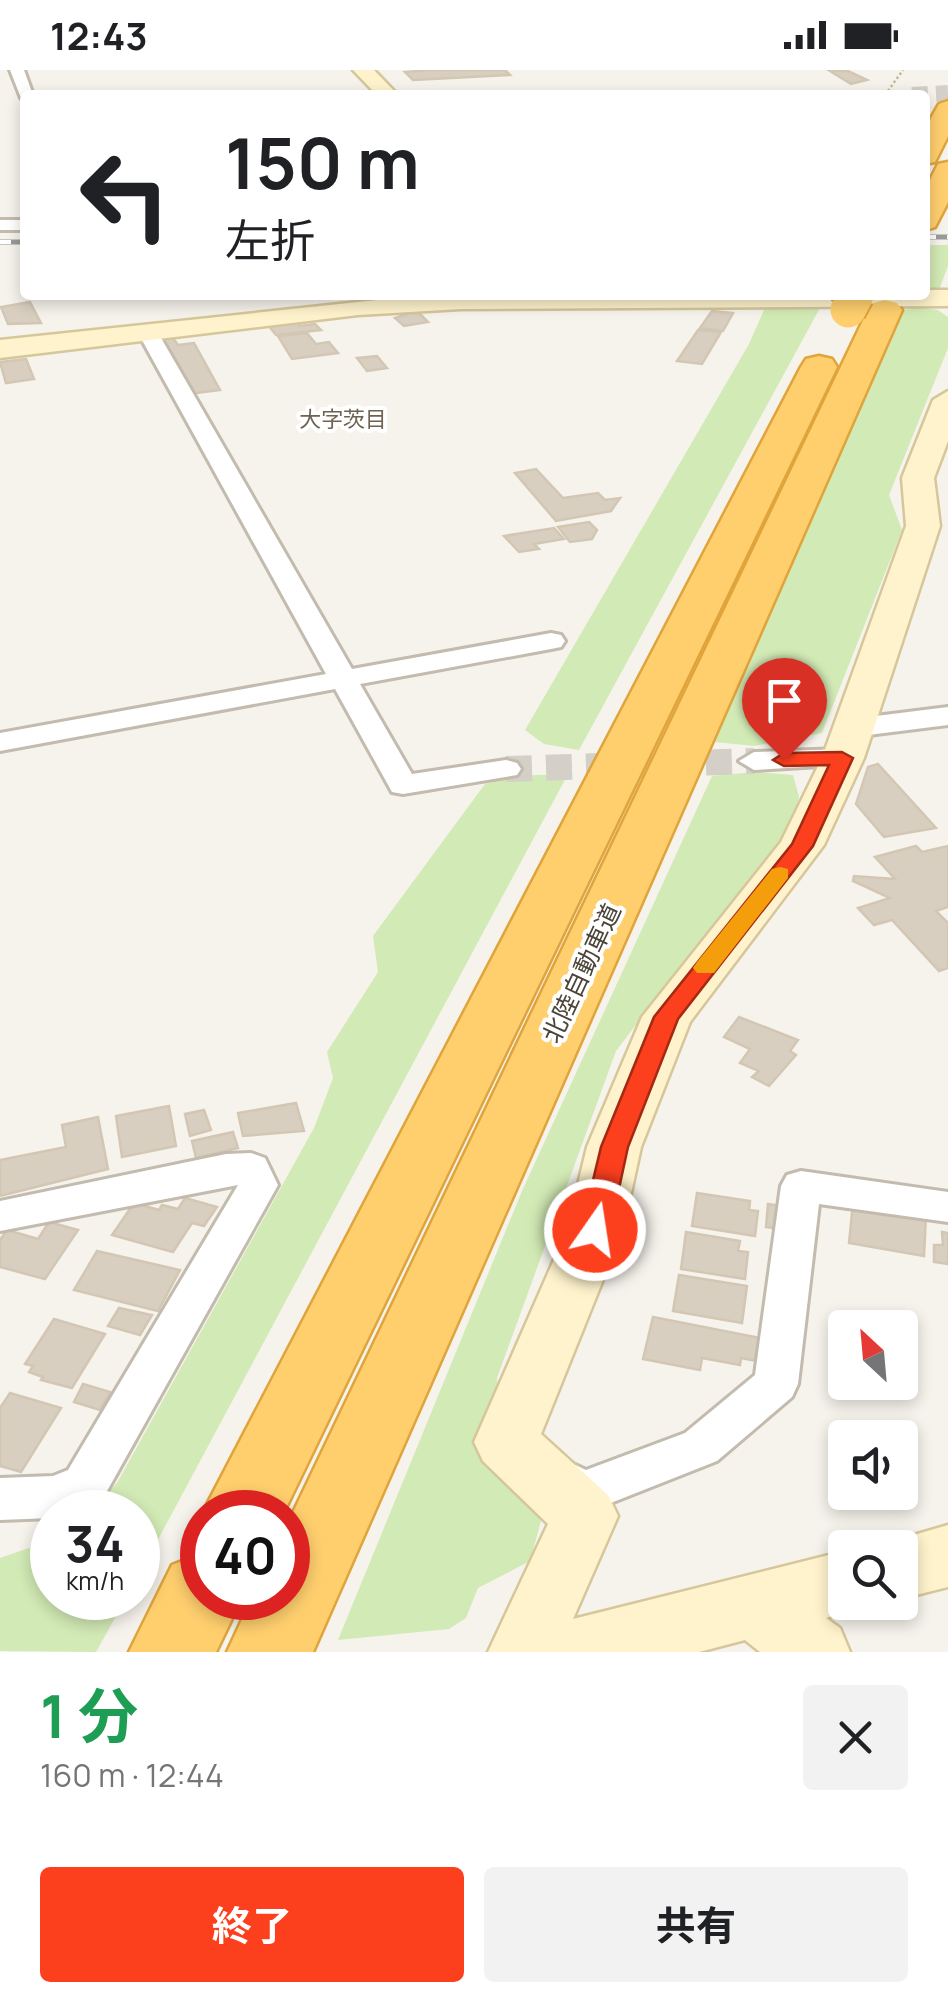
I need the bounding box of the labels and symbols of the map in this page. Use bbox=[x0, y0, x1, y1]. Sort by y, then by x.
district label: 大字茨目 bbox=[299, 404, 387, 434]
pin bbox=[742, 658, 827, 761]
street label: 北陸自動車道 bbox=[533, 898, 629, 1048]
position arrow bbox=[543, 1178, 647, 1282]
north arrow bbox=[828, 1310, 918, 1400]
speed limit sign: 40 bbox=[180, 1490, 310, 1620]

